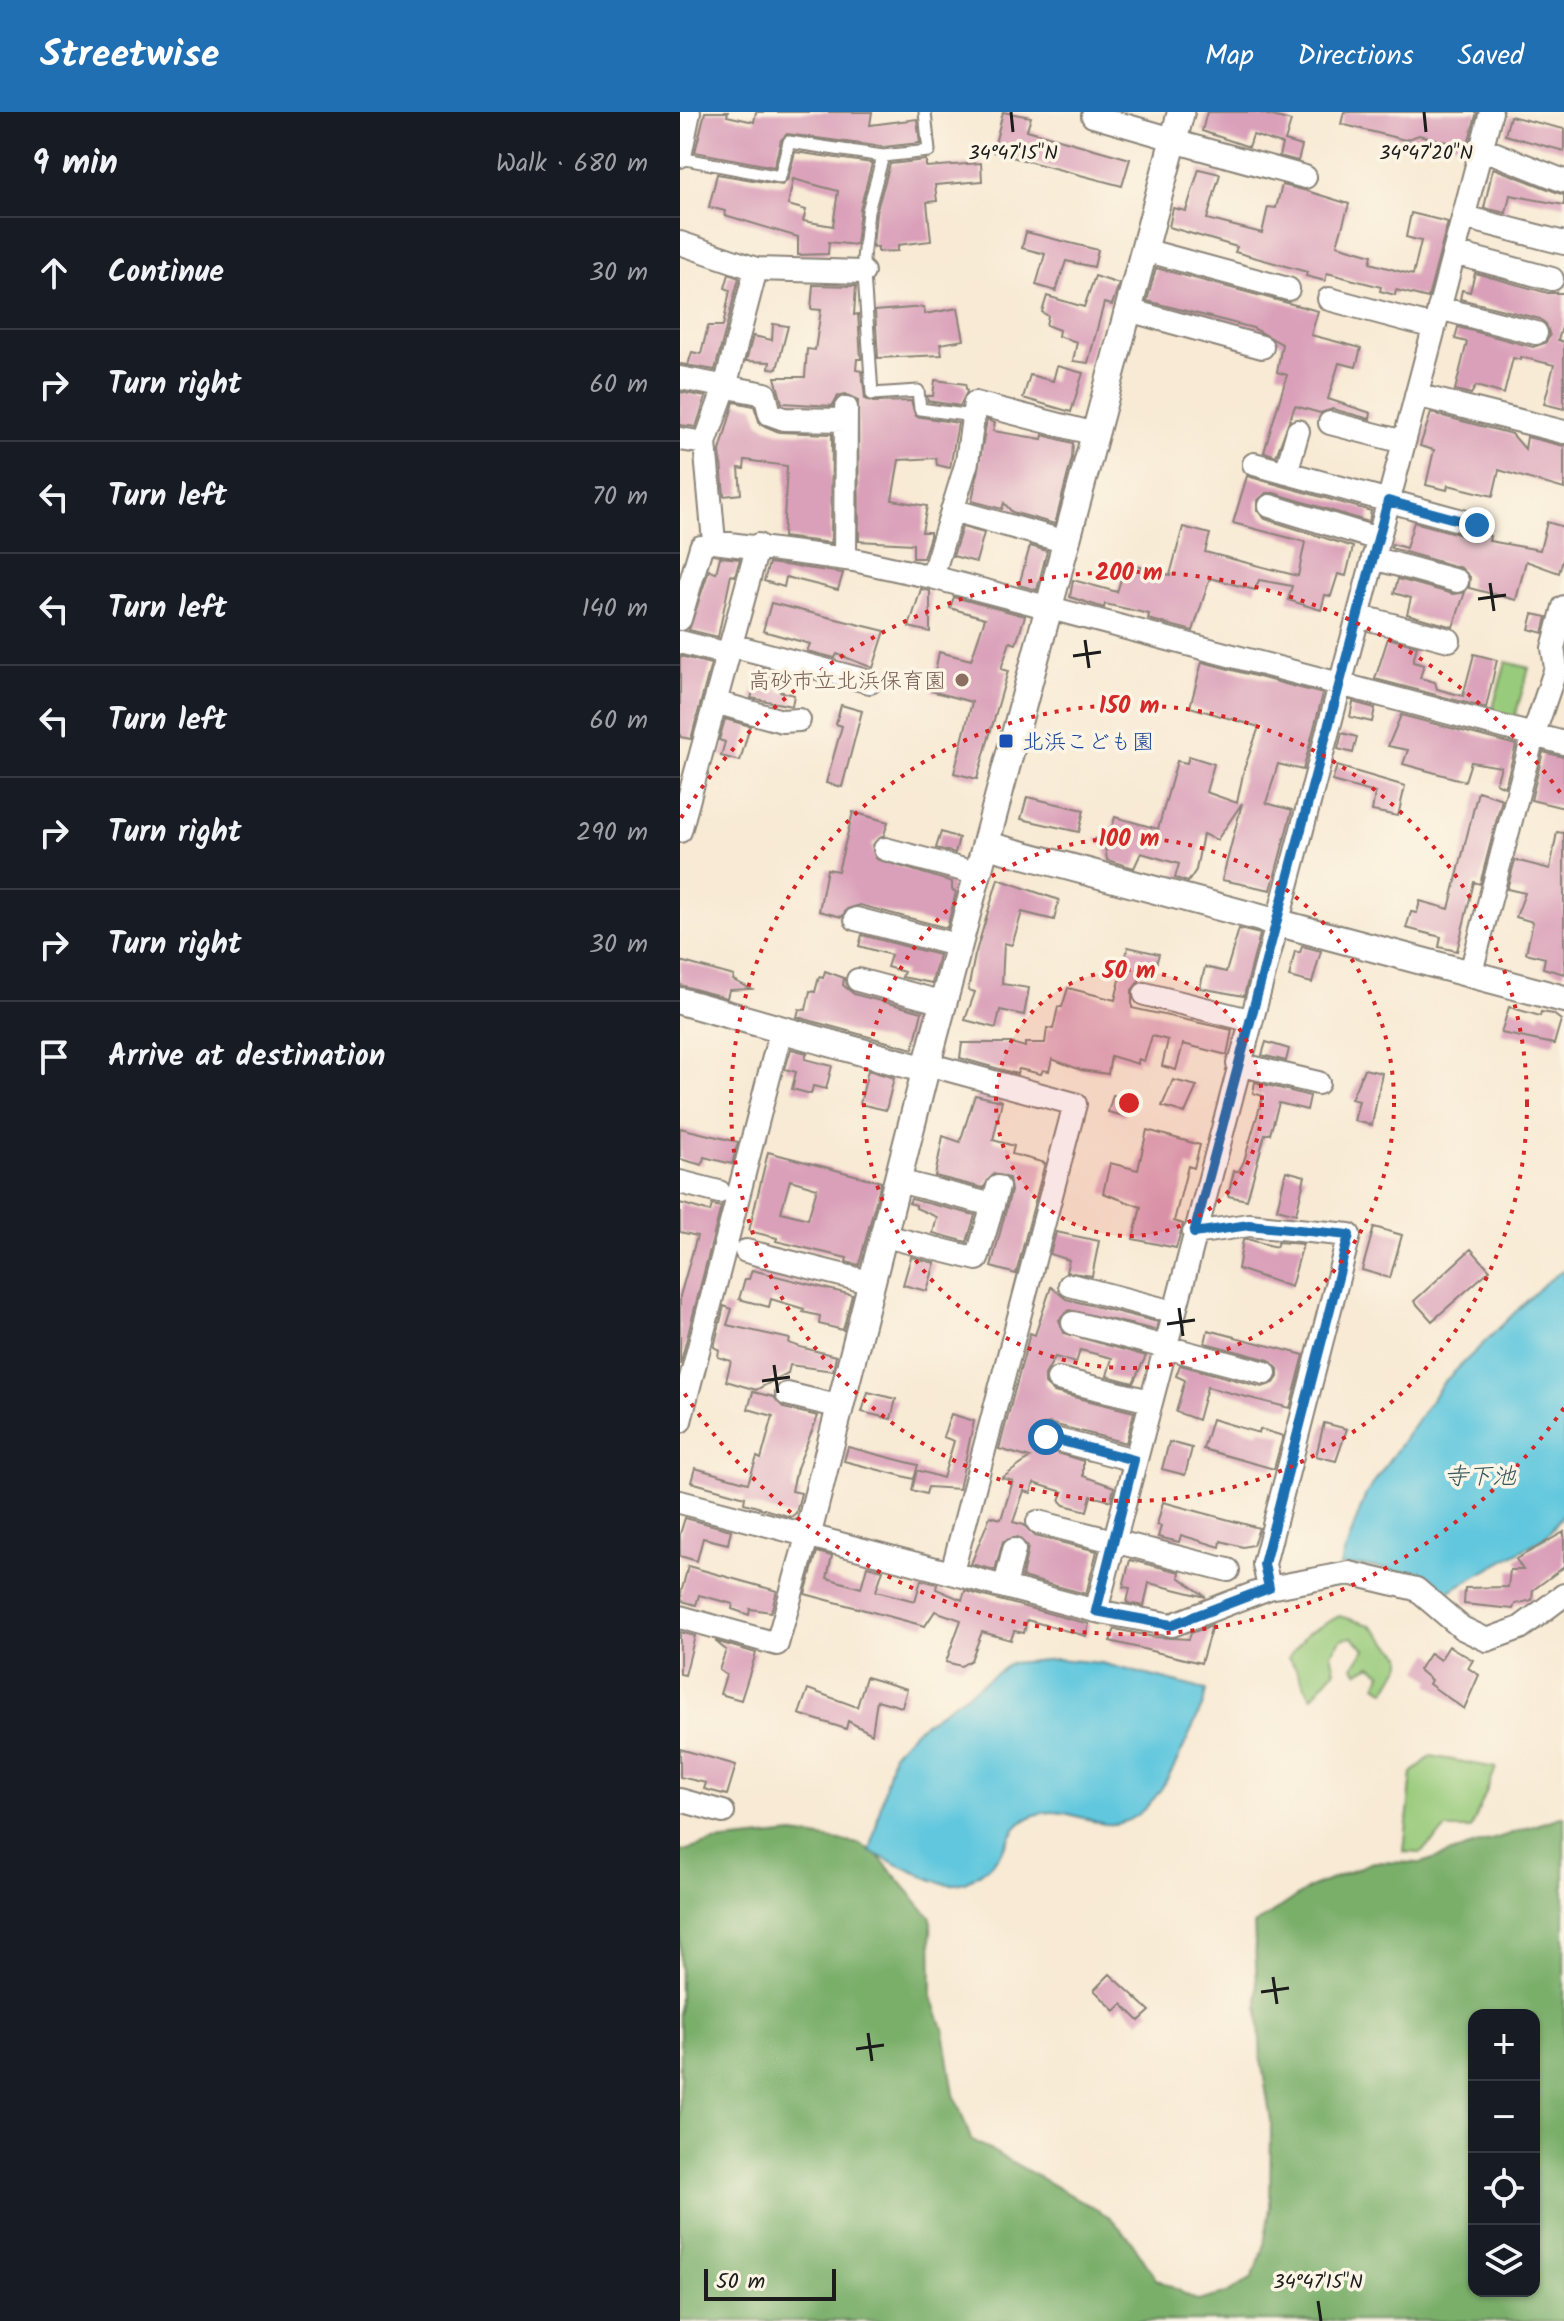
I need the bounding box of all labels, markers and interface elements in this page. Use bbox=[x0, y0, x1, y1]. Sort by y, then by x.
text: Streetwise bbox=[40, 26, 219, 86]
text: Map bbox=[1205, 34, 1254, 79]
text: Directions bbox=[1298, 34, 1414, 79]
text: Saved bbox=[1458, 34, 1524, 79]
text: 9 min bbox=[32, 137, 118, 191]
text: 34°47'15"N bbox=[968, 138, 1058, 170]
text: 34°47'20"N bbox=[1379, 138, 1473, 170]
text: Walk · 680 m bbox=[496, 143, 648, 185]
text: Continue bbox=[108, 249, 224, 297]
icon: ahead bbox=[32, 251, 76, 295]
text: 30 m bbox=[589, 252, 648, 294]
text: Turn right bbox=[108, 361, 241, 409]
icon: right bbox=[32, 363, 76, 407]
text: 60 m bbox=[589, 364, 648, 406]
text: Turn left bbox=[108, 473, 227, 521]
icon: left bbox=[32, 475, 76, 519]
text: 70 m bbox=[592, 476, 648, 518]
route end bbox=[1459, 507, 1495, 543]
text: 200 m bbox=[1095, 554, 1163, 593]
text: Turn left bbox=[108, 585, 227, 633]
icon: left bbox=[32, 587, 76, 631]
text: 140 m bbox=[581, 588, 648, 630]
place label: 高砂市立北浜保育園 bbox=[748, 665, 946, 700]
marker: 高砂市立北浜保育園 bbox=[953, 671, 971, 689]
text: 150 m bbox=[1099, 687, 1159, 726]
text: Turn left bbox=[108, 697, 227, 745]
icon: left bbox=[32, 699, 76, 743]
text: 60 m bbox=[589, 700, 648, 742]
place label: 北浜こども園 bbox=[1022, 726, 1154, 761]
marker: 北浜こども園 bbox=[997, 732, 1015, 750]
text: Turn right bbox=[108, 809, 241, 857]
icon: right bbox=[32, 811, 76, 855]
text: 290 m bbox=[576, 812, 648, 854]
text: 100 m bbox=[1099, 820, 1159, 859]
text: Turn right bbox=[108, 921, 241, 969]
icon: right bbox=[32, 923, 76, 967]
text: 30 m bbox=[589, 924, 648, 966]
text: 50 m bbox=[1101, 952, 1156, 991]
text: Arrive at destination bbox=[108, 1033, 385, 1081]
icon: arrive bbox=[32, 1035, 76, 1079]
centre of rings bbox=[1115, 1089, 1143, 1117]
route start bbox=[1028, 1419, 1064, 1455]
water label: 寺下池 bbox=[1444, 1458, 1517, 1497]
map controls bbox=[1468, 2009, 1540, 2297]
button: + bbox=[1468, 2009, 1540, 2081]
button: − bbox=[1468, 2081, 1540, 2153]
button: locate bbox=[1468, 2153, 1540, 2225]
button: layers bbox=[1468, 2225, 1540, 2297]
scale bar bbox=[704, 2265, 836, 2301]
text: 50 m bbox=[716, 2265, 765, 2300]
text: 34°47'15"N bbox=[1273, 2267, 1363, 2299]

